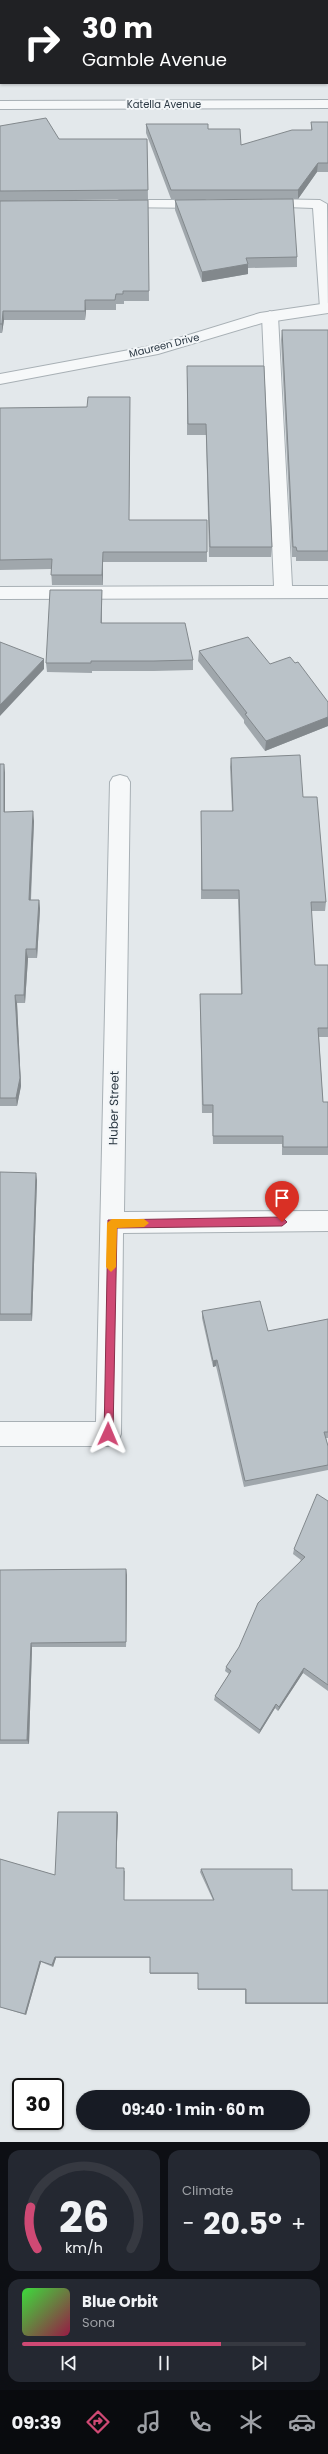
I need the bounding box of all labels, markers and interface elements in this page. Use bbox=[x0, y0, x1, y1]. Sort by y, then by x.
text: 30 m bbox=[82, 9, 153, 48]
icon: right bbox=[16, 16, 68, 68]
text: Gamble Avenue bbox=[82, 47, 227, 72]
street label: Katella Avenue bbox=[127, 97, 201, 112]
street label: Maureen Drive bbox=[127, 329, 201, 361]
street label: Huber Street bbox=[104, 1071, 123, 1145]
pin bbox=[265, 1181, 299, 1222]
icon: arrive bbox=[271, 1187, 293, 1209]
position arrow bbox=[87, 1413, 129, 1455]
speed limit sign: 30 bbox=[12, 2078, 64, 2130]
text: 09:40 · 1 min · 60 m bbox=[122, 2099, 264, 2120]
text: Climate bbox=[182, 2181, 233, 2200]
text: 26 bbox=[59, 2187, 109, 2246]
text: 20.5° bbox=[203, 2202, 282, 2245]
text: − bbox=[182, 2208, 194, 2239]
text: + bbox=[291, 2208, 306, 2239]
text: km/h bbox=[65, 2237, 103, 2257]
text: Blue Orbit bbox=[82, 2291, 158, 2312]
text: Sona bbox=[82, 2313, 115, 2332]
icon: previous bbox=[58, 2352, 80, 2374]
icon: pause bbox=[153, 2352, 175, 2374]
icon: next bbox=[248, 2352, 270, 2374]
icon: directions bbox=[84, 2408, 112, 2436]
icon: music bbox=[135, 2408, 163, 2436]
icon: phone bbox=[186, 2408, 214, 2436]
icon: climate bbox=[237, 2408, 265, 2436]
icon: car bbox=[288, 2408, 316, 2436]
text: 09:39 bbox=[12, 2410, 61, 2435]

